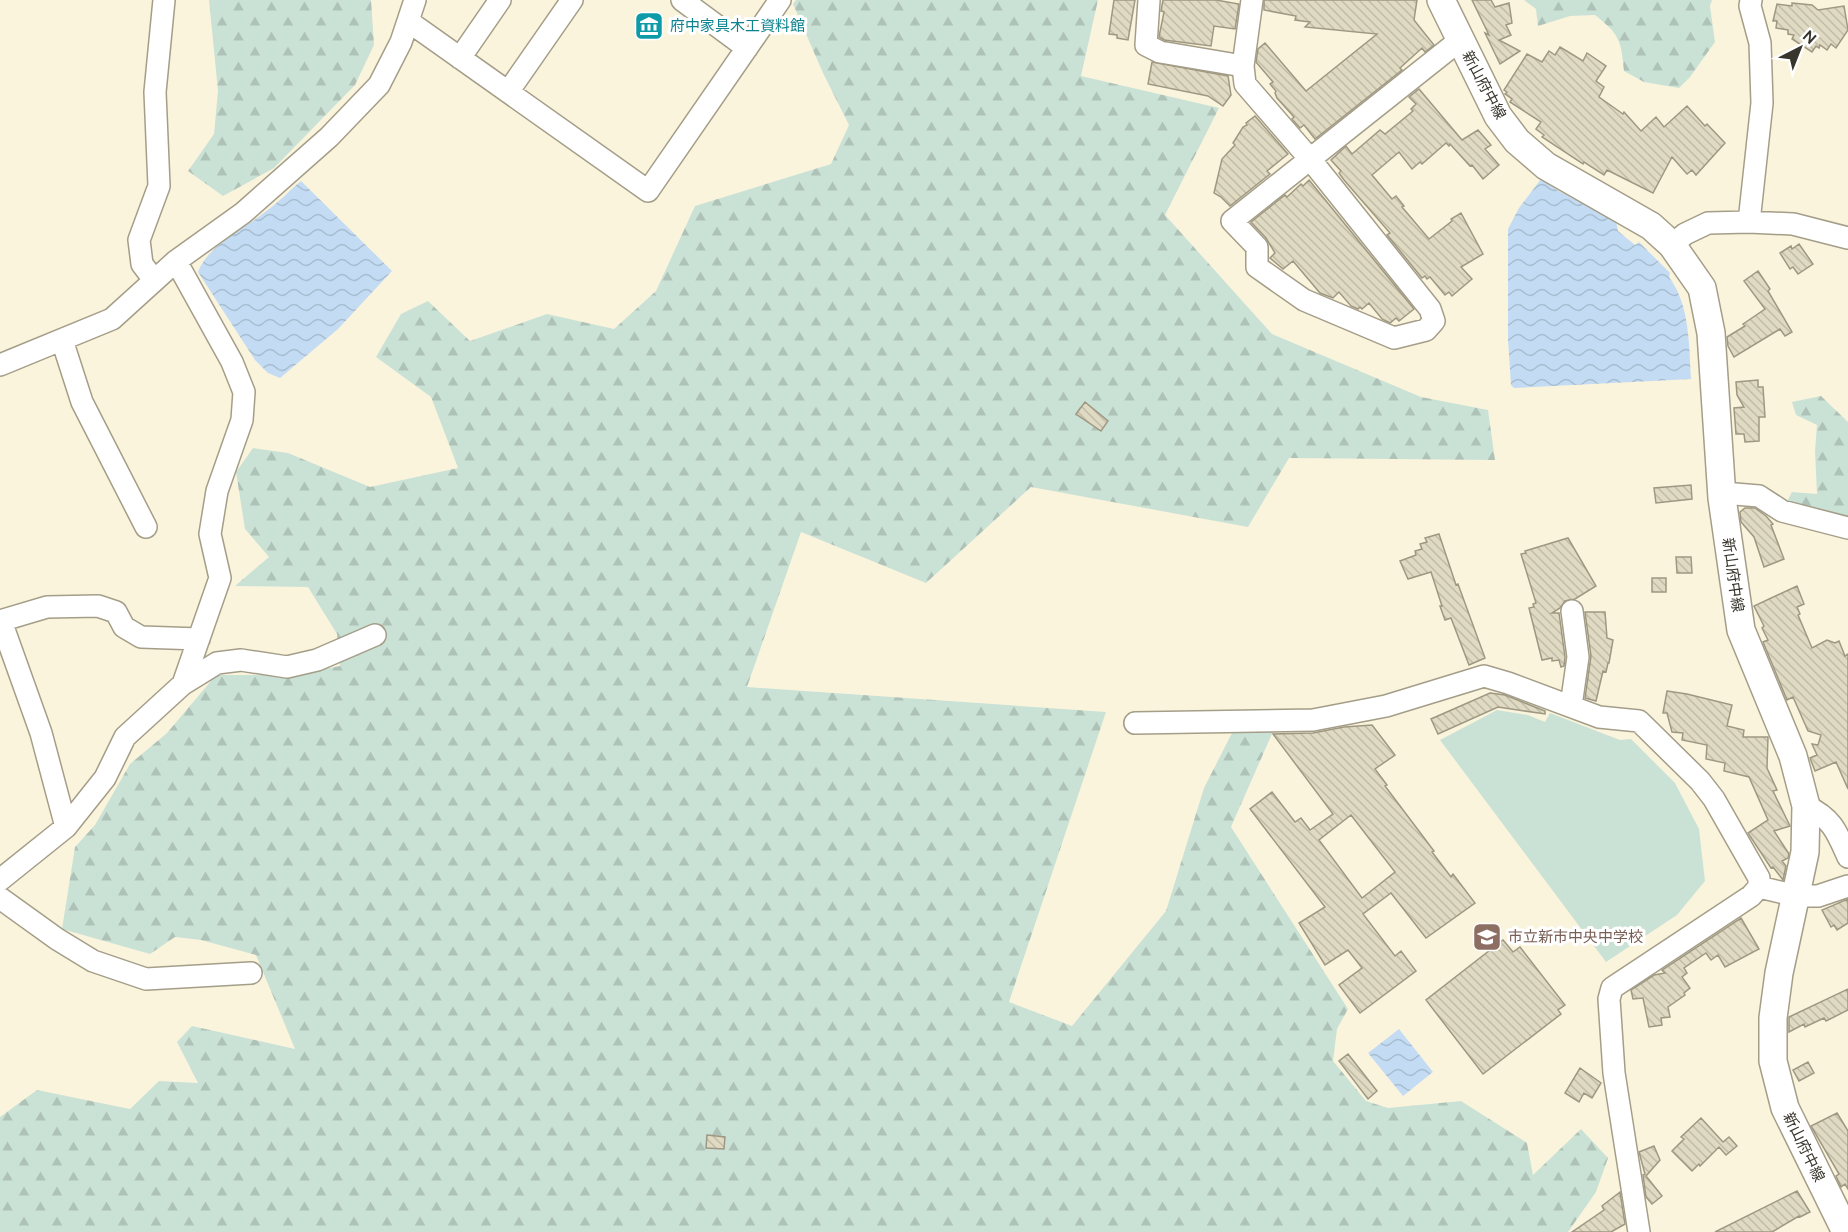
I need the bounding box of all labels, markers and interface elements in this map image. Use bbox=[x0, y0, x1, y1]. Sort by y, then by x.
museum icon: 府中家具木工資料館 bbox=[633, 10, 665, 42]
place label: 府中家具木工資料館 bbox=[670, 17, 805, 34]
north arrow bbox=[1770, 18, 1830, 78]
text: N bbox=[1800, 26, 1820, 48]
street label: 新山府中線 bbox=[1459, 48, 1510, 122]
street label: 新山府中線 bbox=[1720, 537, 1747, 613]
school or university icon: 市立新市中央中学校 bbox=[1471, 921, 1503, 953]
place label: 市立新市中央中学校 bbox=[1508, 928, 1643, 945]
street label: 新山府中線 bbox=[1780, 1109, 1829, 1184]

